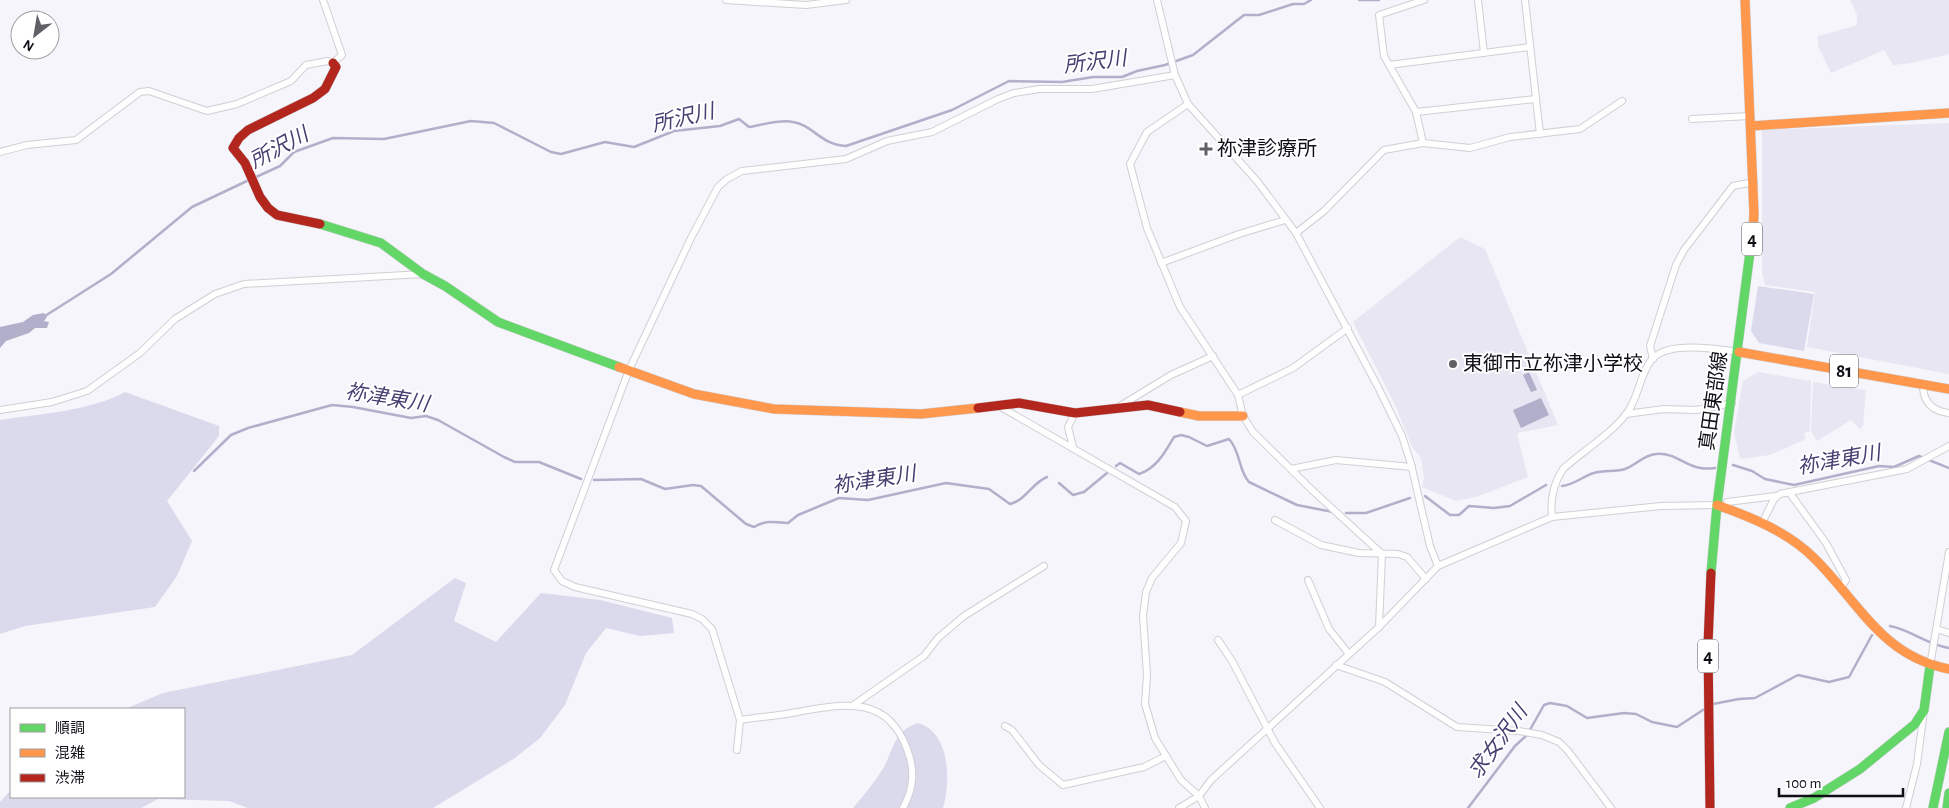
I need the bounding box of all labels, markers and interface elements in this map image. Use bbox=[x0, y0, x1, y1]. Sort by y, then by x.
north arrow bbox=[10, 10, 60, 60]
text: N bbox=[21, 37, 37, 54]
water label: 所沢川 bbox=[1062, 47, 1130, 76]
water label: 所沢川 bbox=[650, 99, 718, 135]
water label: 所沢川 bbox=[246, 122, 314, 172]
place label: 祢津診療所 bbox=[1217, 137, 1317, 159]
marker: 祢津診療所 bbox=[1199, 142, 1213, 156]
road number: 4 bbox=[1742, 222, 1762, 255]
street label: 真田東部線 bbox=[1695, 350, 1731, 452]
place label: 東御市立祢津小学校 bbox=[1463, 352, 1643, 374]
road number: 81 bbox=[1830, 354, 1858, 388]
marker: 東御市立祢津小学校 bbox=[1447, 358, 1459, 370]
water label: 祢津東川 bbox=[344, 380, 432, 415]
water label: 祢津東川 bbox=[1796, 441, 1884, 478]
water label: 祢津東川 bbox=[831, 462, 919, 497]
road number: 4 bbox=[1698, 640, 1718, 672]
water label: 求女沢川 bbox=[1464, 700, 1532, 782]
legend bbox=[10, 708, 185, 798]
text: 順調 bbox=[55, 721, 85, 736]
text: 混雑 bbox=[55, 745, 85, 761]
scale bar bbox=[1779, 766, 1903, 798]
text: 渋滞 bbox=[55, 770, 85, 786]
text: 100 m bbox=[1786, 776, 1821, 791]

